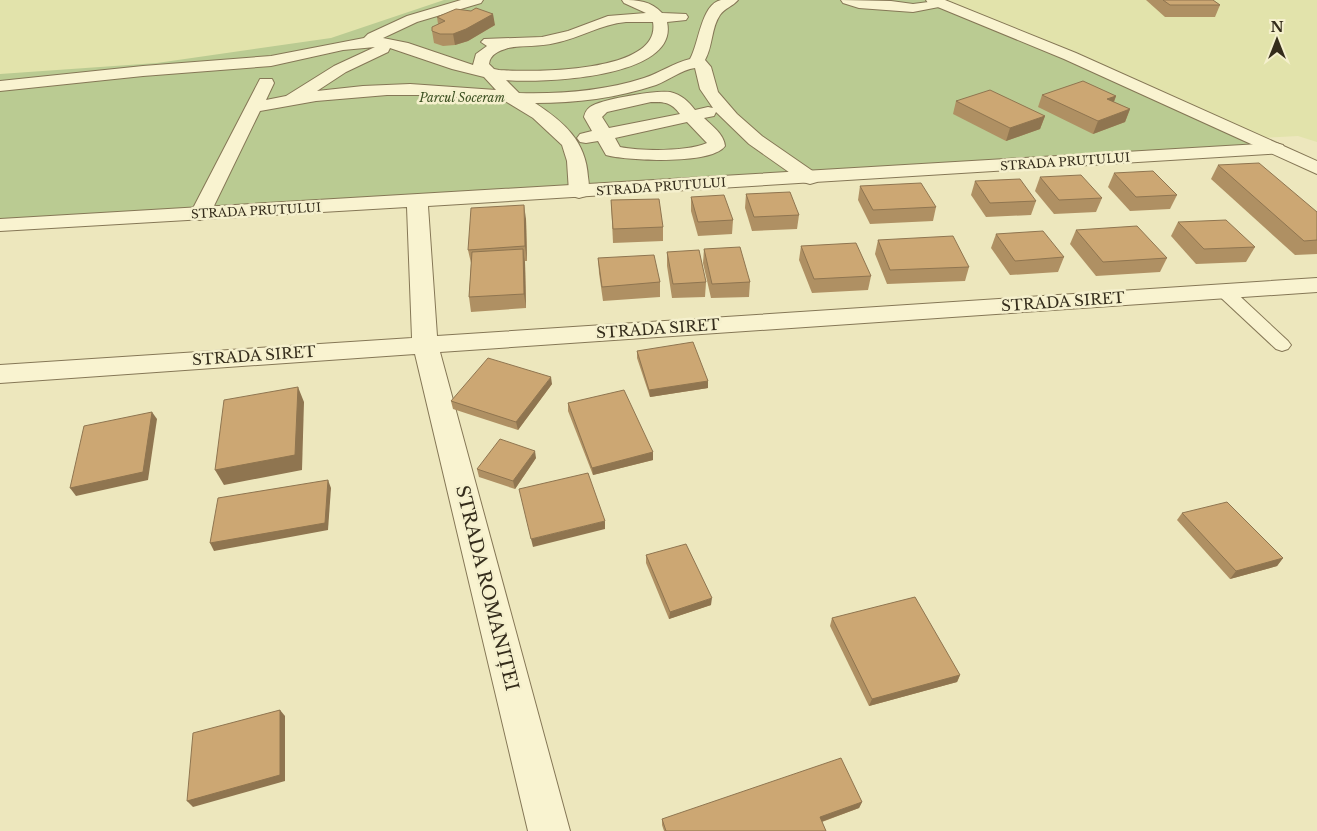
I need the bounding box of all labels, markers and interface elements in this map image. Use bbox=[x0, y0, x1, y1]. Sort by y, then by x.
north arrow bbox=[1252, 15, 1302, 65]
text: N bbox=[1270, 18, 1284, 36]
park label: Parcul Soceram bbox=[418, 90, 505, 105]
street label: STRADA PRUTULUI bbox=[1000, 149, 1130, 174]
street label: STRADA PRUTULUI bbox=[596, 174, 726, 199]
street label: STRADA PRUTULUI bbox=[191, 200, 321, 221]
street label: STRADA SIRET bbox=[1001, 288, 1125, 315]
street label: STRADA SIRET bbox=[596, 315, 720, 342]
street label: STRADA SIRET bbox=[192, 342, 316, 369]
street label: STRADA ROMANIȚEI bbox=[451, 483, 523, 693]

